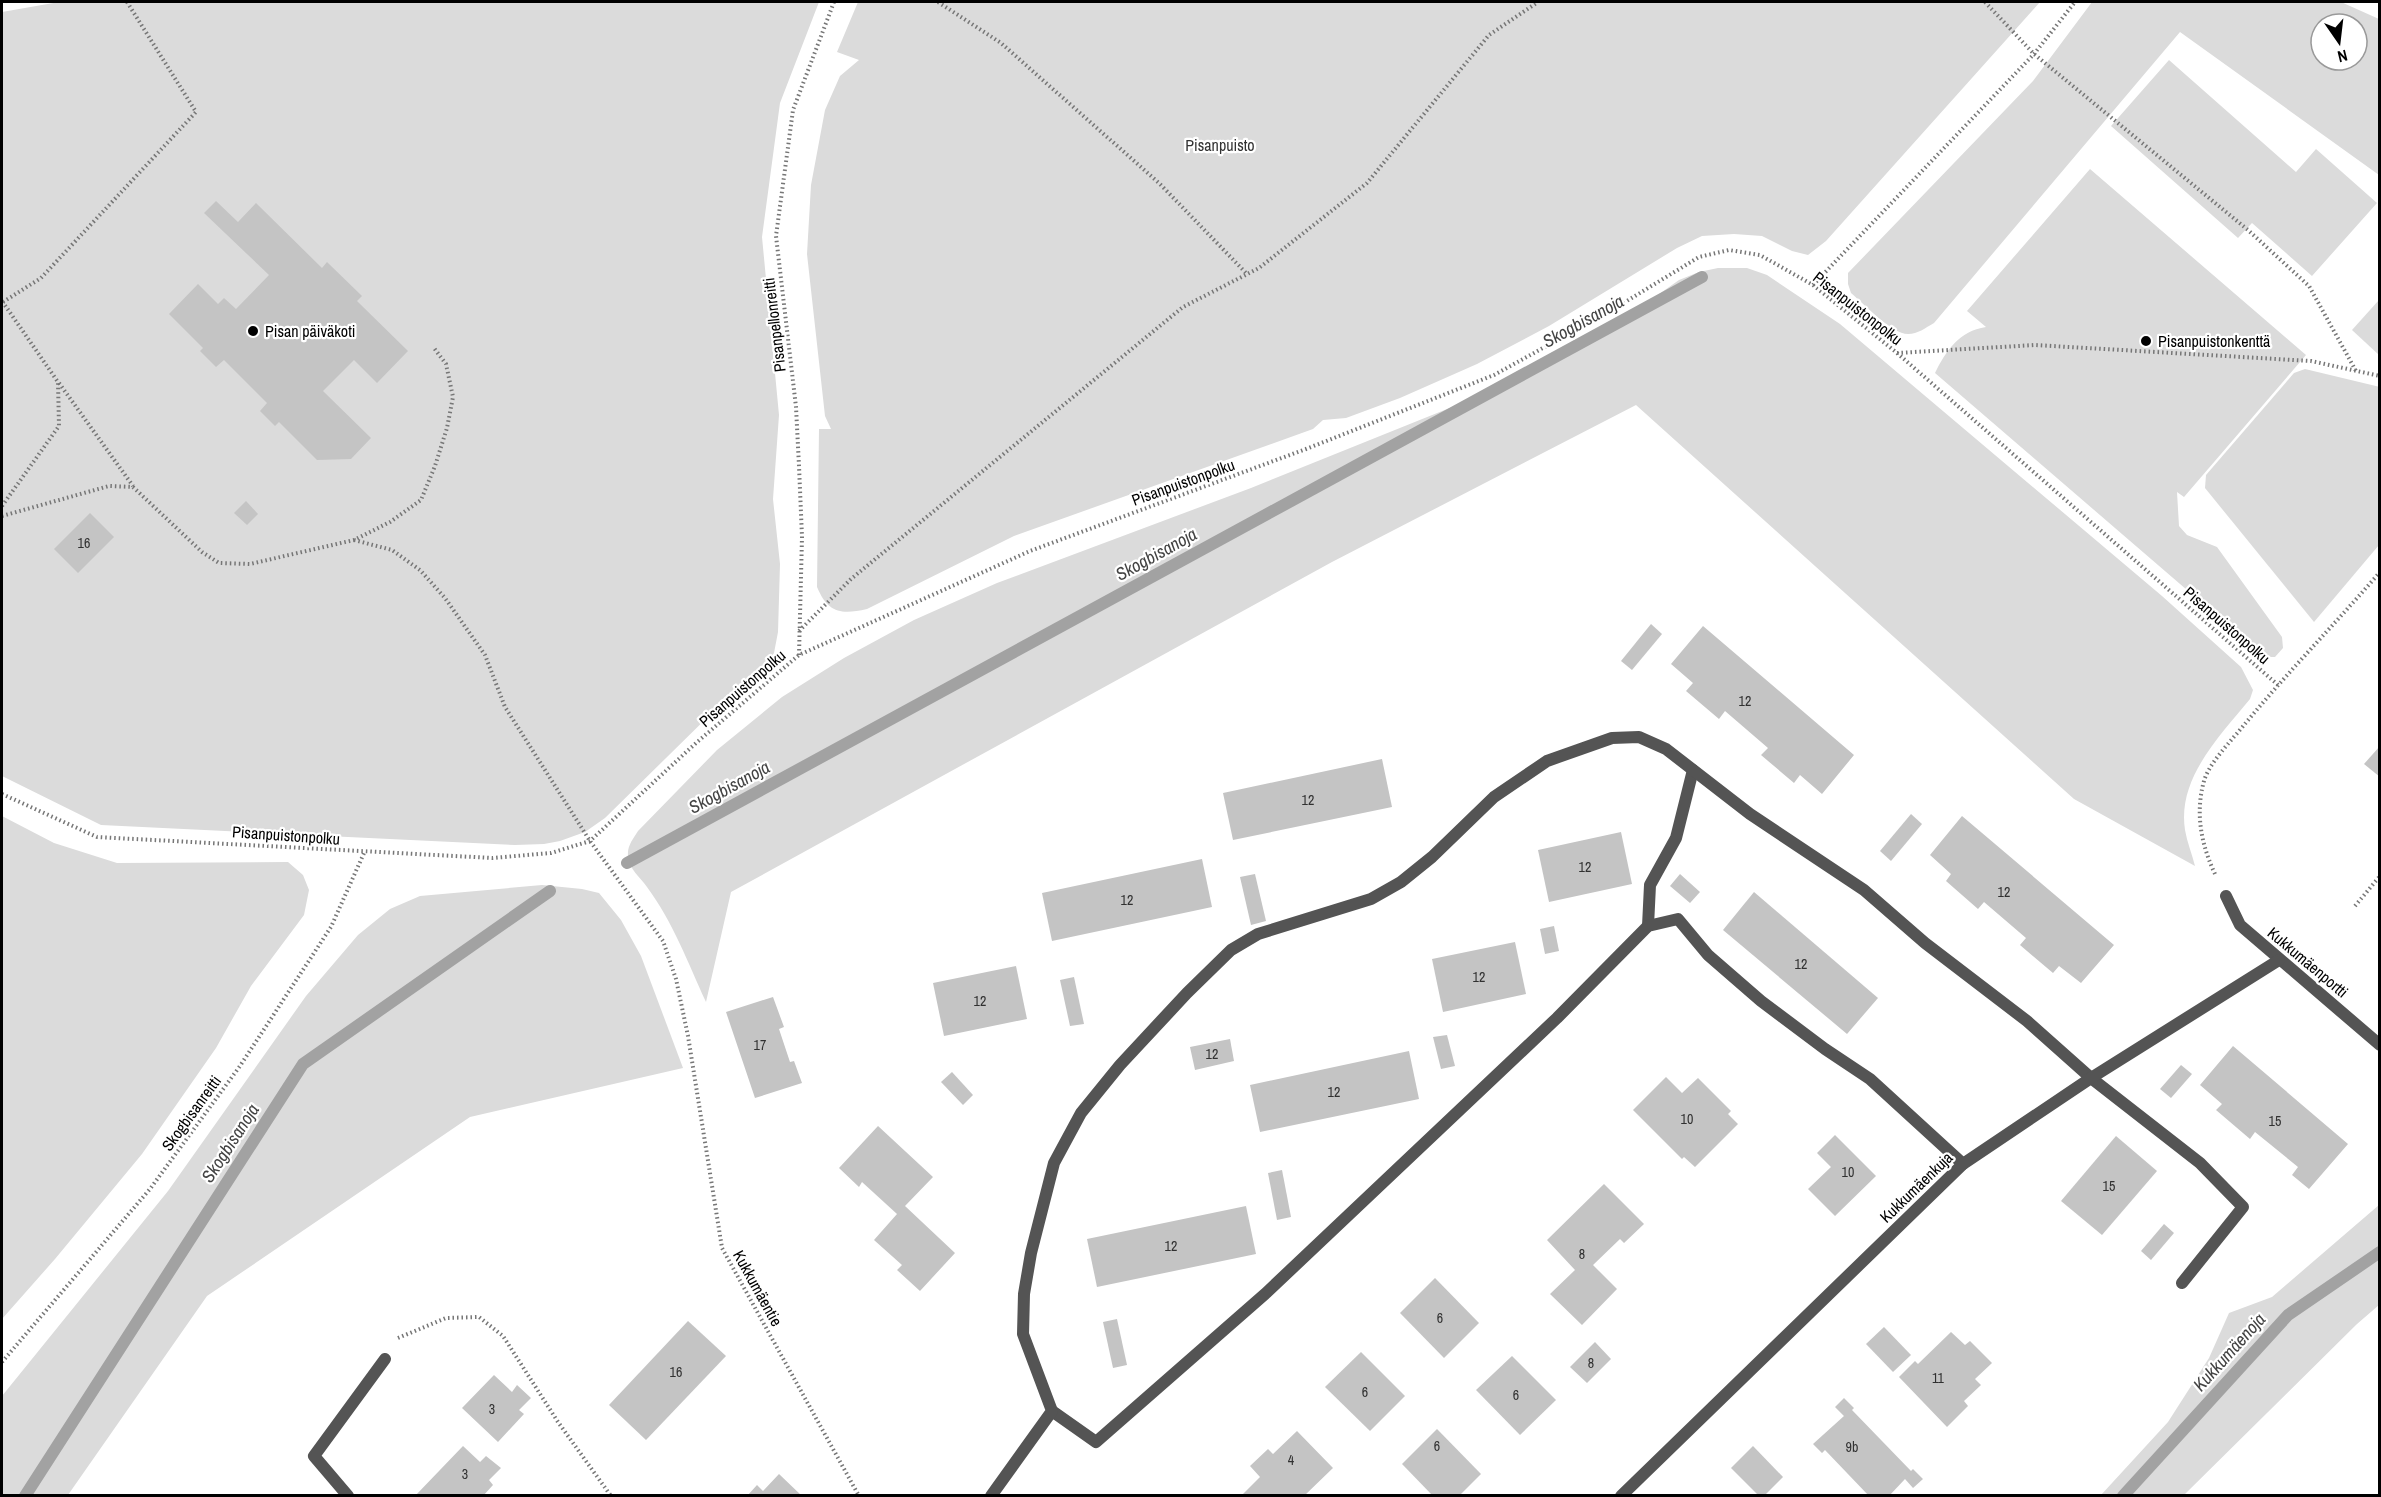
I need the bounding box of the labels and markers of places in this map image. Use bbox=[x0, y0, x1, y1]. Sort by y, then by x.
place label: Pisan päiväkoti bbox=[265, 320, 355, 342]
marker: Pisan päiväkoti bbox=[246, 324, 260, 338]
place label: Pisanpuistonkenttä bbox=[2158, 330, 2271, 352]
marker: Pisanpuistonkenttä bbox=[2139, 334, 2153, 348]

